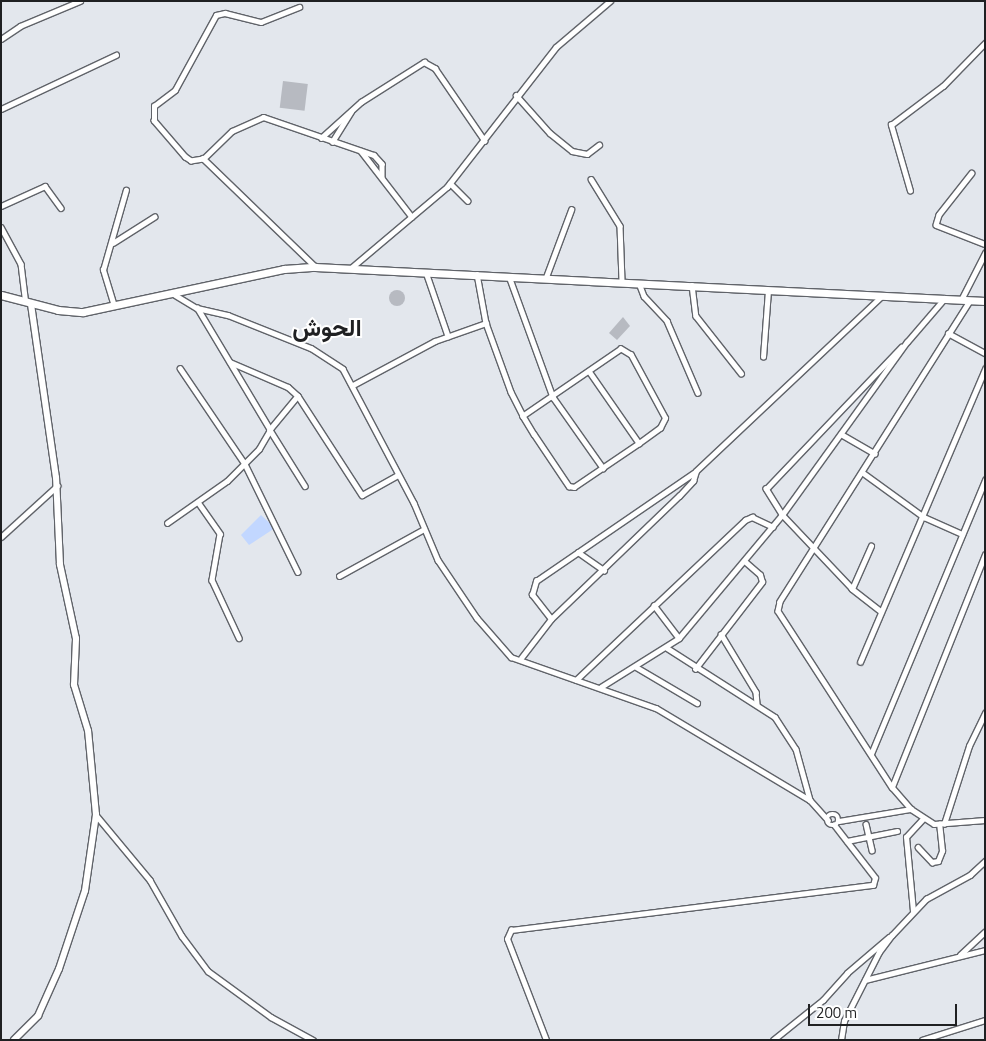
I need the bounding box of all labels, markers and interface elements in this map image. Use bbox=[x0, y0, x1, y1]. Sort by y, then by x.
district label: الحوش bbox=[292, 314, 362, 342]
scale bar bbox=[811, 994, 960, 1026]
text: 200 m bbox=[816, 1001, 857, 1024]

